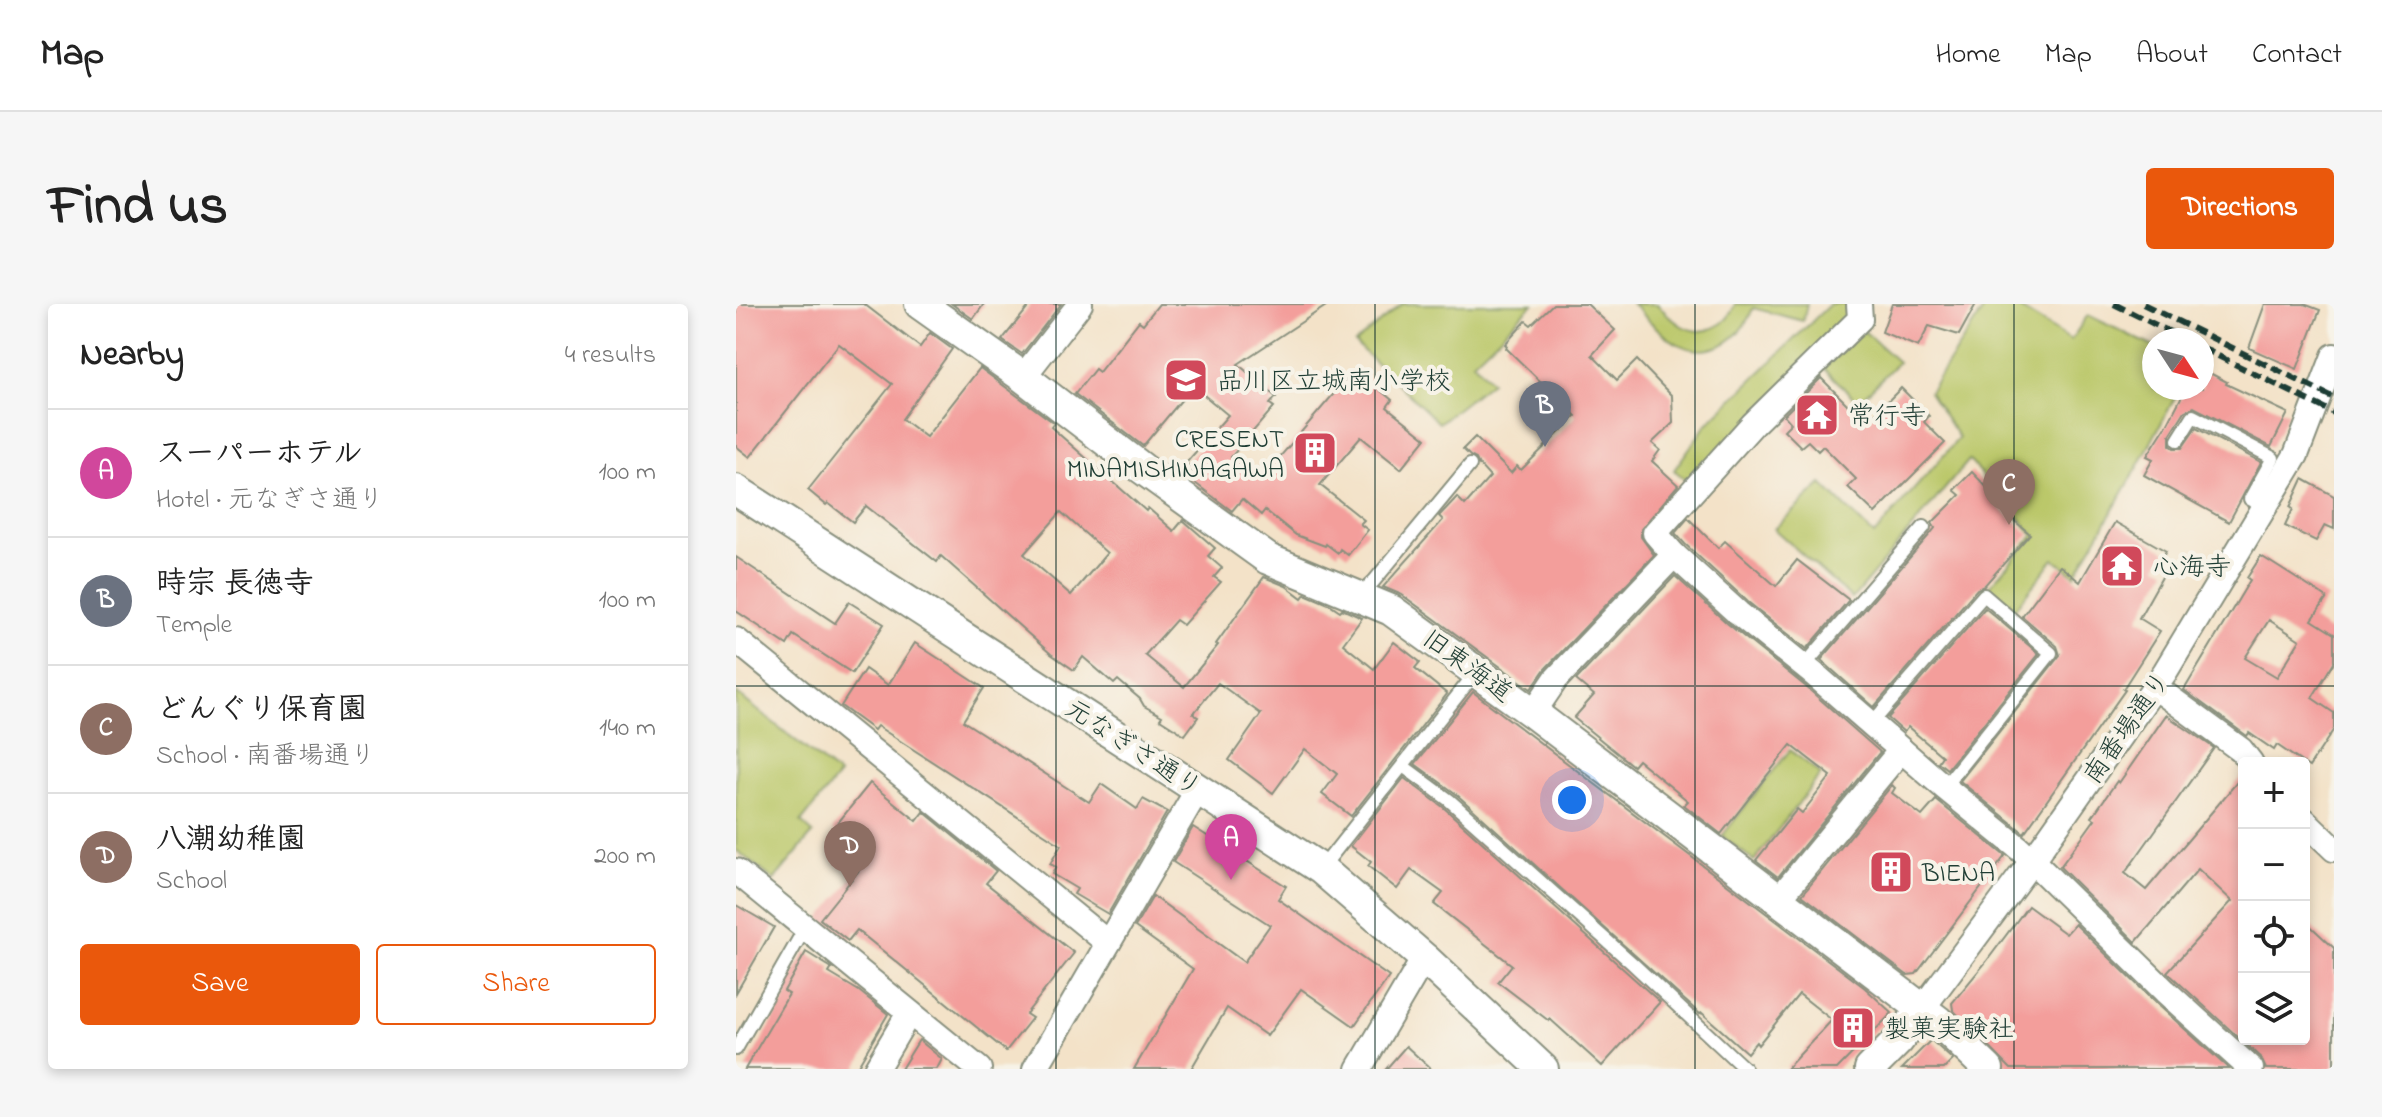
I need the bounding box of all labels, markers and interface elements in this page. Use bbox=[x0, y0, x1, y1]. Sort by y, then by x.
text: Map bbox=[40, 27, 104, 83]
text: Home bbox=[1935, 35, 2001, 76]
text: Map bbox=[2045, 35, 2092, 76]
text: About bbox=[2136, 35, 2208, 76]
text: Contact bbox=[2252, 35, 2342, 76]
text: Find us bbox=[48, 168, 228, 249]
button: Directions bbox=[2146, 168, 2334, 249]
north arrow bbox=[2142, 328, 2214, 400]
text: Nearby bbox=[80, 331, 184, 381]
text: 4 results bbox=[565, 337, 656, 375]
school or university icon: 品川区立城南小学校 bbox=[1162, 356, 1210, 404]
place label: 品川区立城南小学校 bbox=[1217, 364, 1451, 402]
pin: B bbox=[1519, 381, 1571, 447]
temple icon: 常行寺 bbox=[1793, 391, 1841, 439]
place label: 常行寺 bbox=[1848, 399, 1926, 437]
place label: CRESENT MINAMISHINAGAWA bbox=[1067, 422, 1284, 490]
building icon: CRESENT MINAMISHINAGAWA bbox=[1291, 429, 1339, 477]
text: スーパーホテル bbox=[156, 433, 363, 477]
text: A bbox=[98, 454, 114, 492]
text: 100 m bbox=[599, 454, 656, 492]
pin: C bbox=[1983, 459, 2035, 525]
text: Hotel · 元なぎさ通り bbox=[156, 482, 384, 520]
temple icon: 心海寺 bbox=[2098, 542, 2146, 590]
place label: 心海寺 bbox=[2153, 550, 2231, 588]
text: 時宗 長徳寺 bbox=[156, 563, 314, 607]
text: B bbox=[97, 582, 115, 620]
text: 100 m bbox=[599, 582, 656, 620]
text: Temple bbox=[156, 607, 232, 645]
street label: 旧東海道 bbox=[1413, 621, 1519, 713]
street label: 南番場通り bbox=[2076, 665, 2181, 793]
text: どんぐり保育園 bbox=[156, 689, 367, 733]
street label: 元なぎさ通り bbox=[1057, 691, 1208, 808]
text: C bbox=[99, 710, 113, 748]
text: 140 m bbox=[599, 710, 656, 748]
text: School · 南番場通り bbox=[156, 738, 376, 776]
map controls bbox=[2238, 757, 2310, 1045]
button: + bbox=[2238, 757, 2310, 829]
your location bbox=[1552, 780, 1592, 820]
pin: A bbox=[1205, 814, 1257, 880]
text: 八潮幼稚園 bbox=[156, 819, 306, 863]
pin: D bbox=[824, 821, 876, 887]
button: − bbox=[2238, 829, 2310, 901]
text: D bbox=[96, 838, 116, 876]
text: 200 m bbox=[594, 838, 656, 876]
building icon: BIENA bbox=[1867, 848, 1915, 896]
place label: BIENA bbox=[1921, 856, 1995, 894]
text: School bbox=[156, 863, 227, 901]
button: locate bbox=[2238, 901, 2310, 973]
button: Save bbox=[80, 944, 360, 1025]
button: Share bbox=[376, 944, 656, 1025]
button: layers bbox=[2238, 973, 2310, 1045]
building icon: 製菓実験社 bbox=[1829, 1004, 1877, 1052]
place label: 製菓実験社 bbox=[1884, 1012, 2014, 1050]

